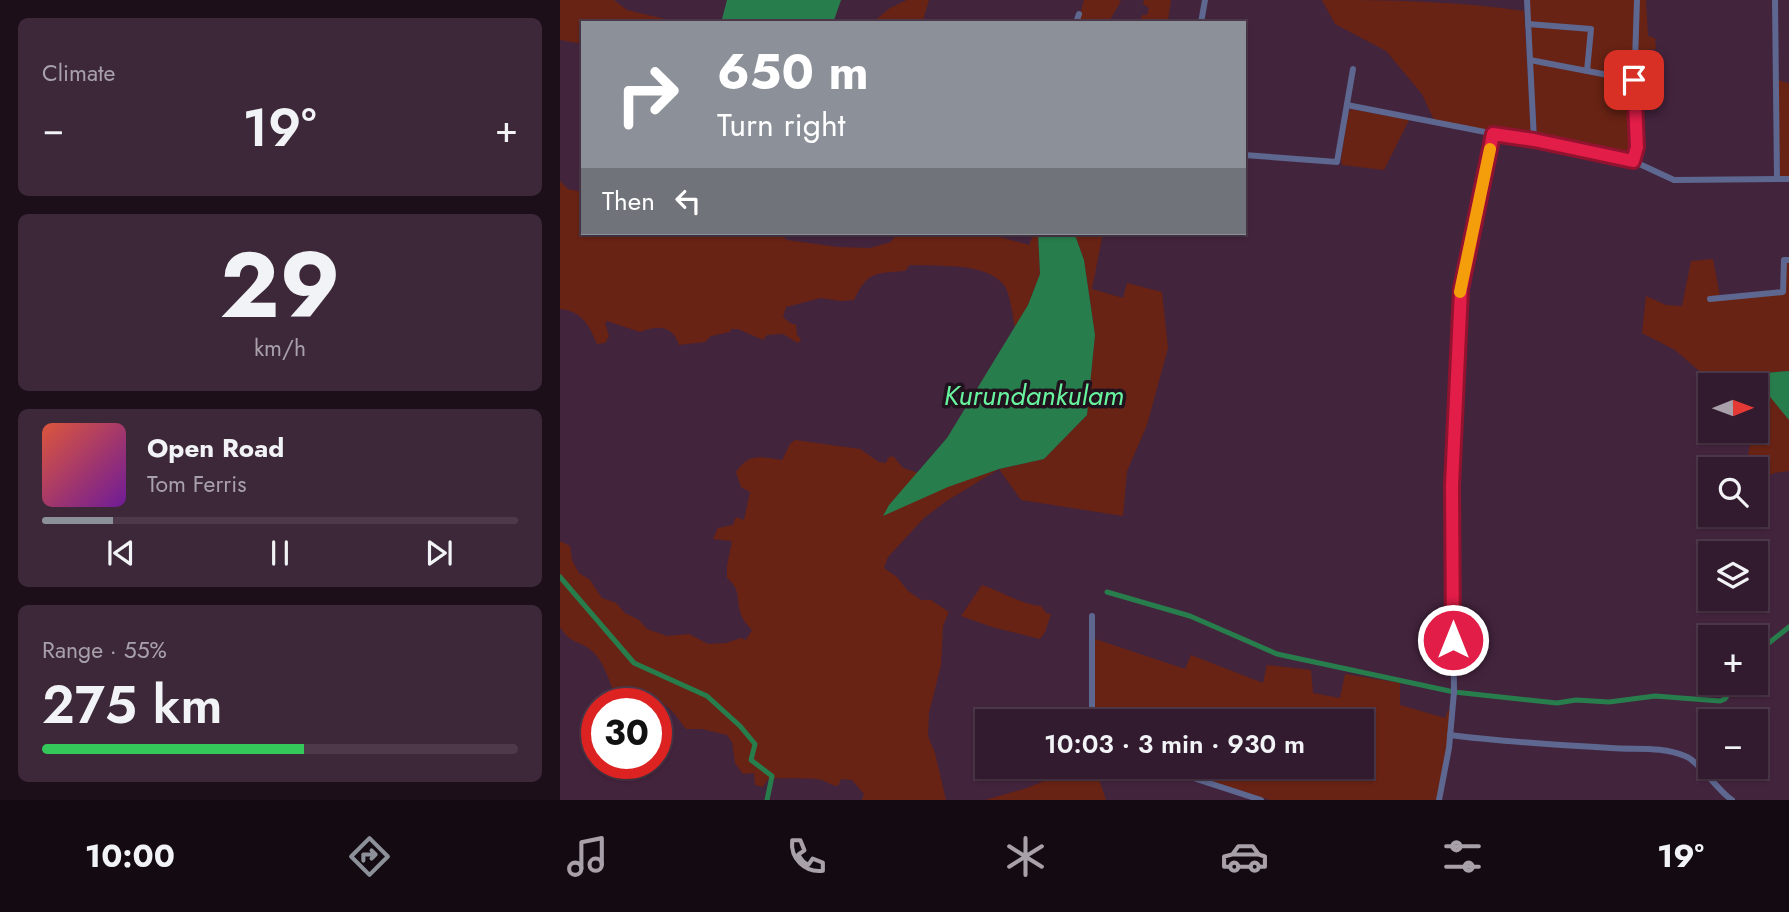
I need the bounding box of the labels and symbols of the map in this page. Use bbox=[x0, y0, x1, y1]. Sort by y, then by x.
pin bbox=[1604, 50, 1664, 110]
north arrow bbox=[1698, 373, 1768, 443]
water label: Kurundankulam bbox=[944, 375, 1124, 416]
position arrow bbox=[1416, 603, 1490, 677]
speed limit sign: 30 bbox=[581, 688, 672, 779]

